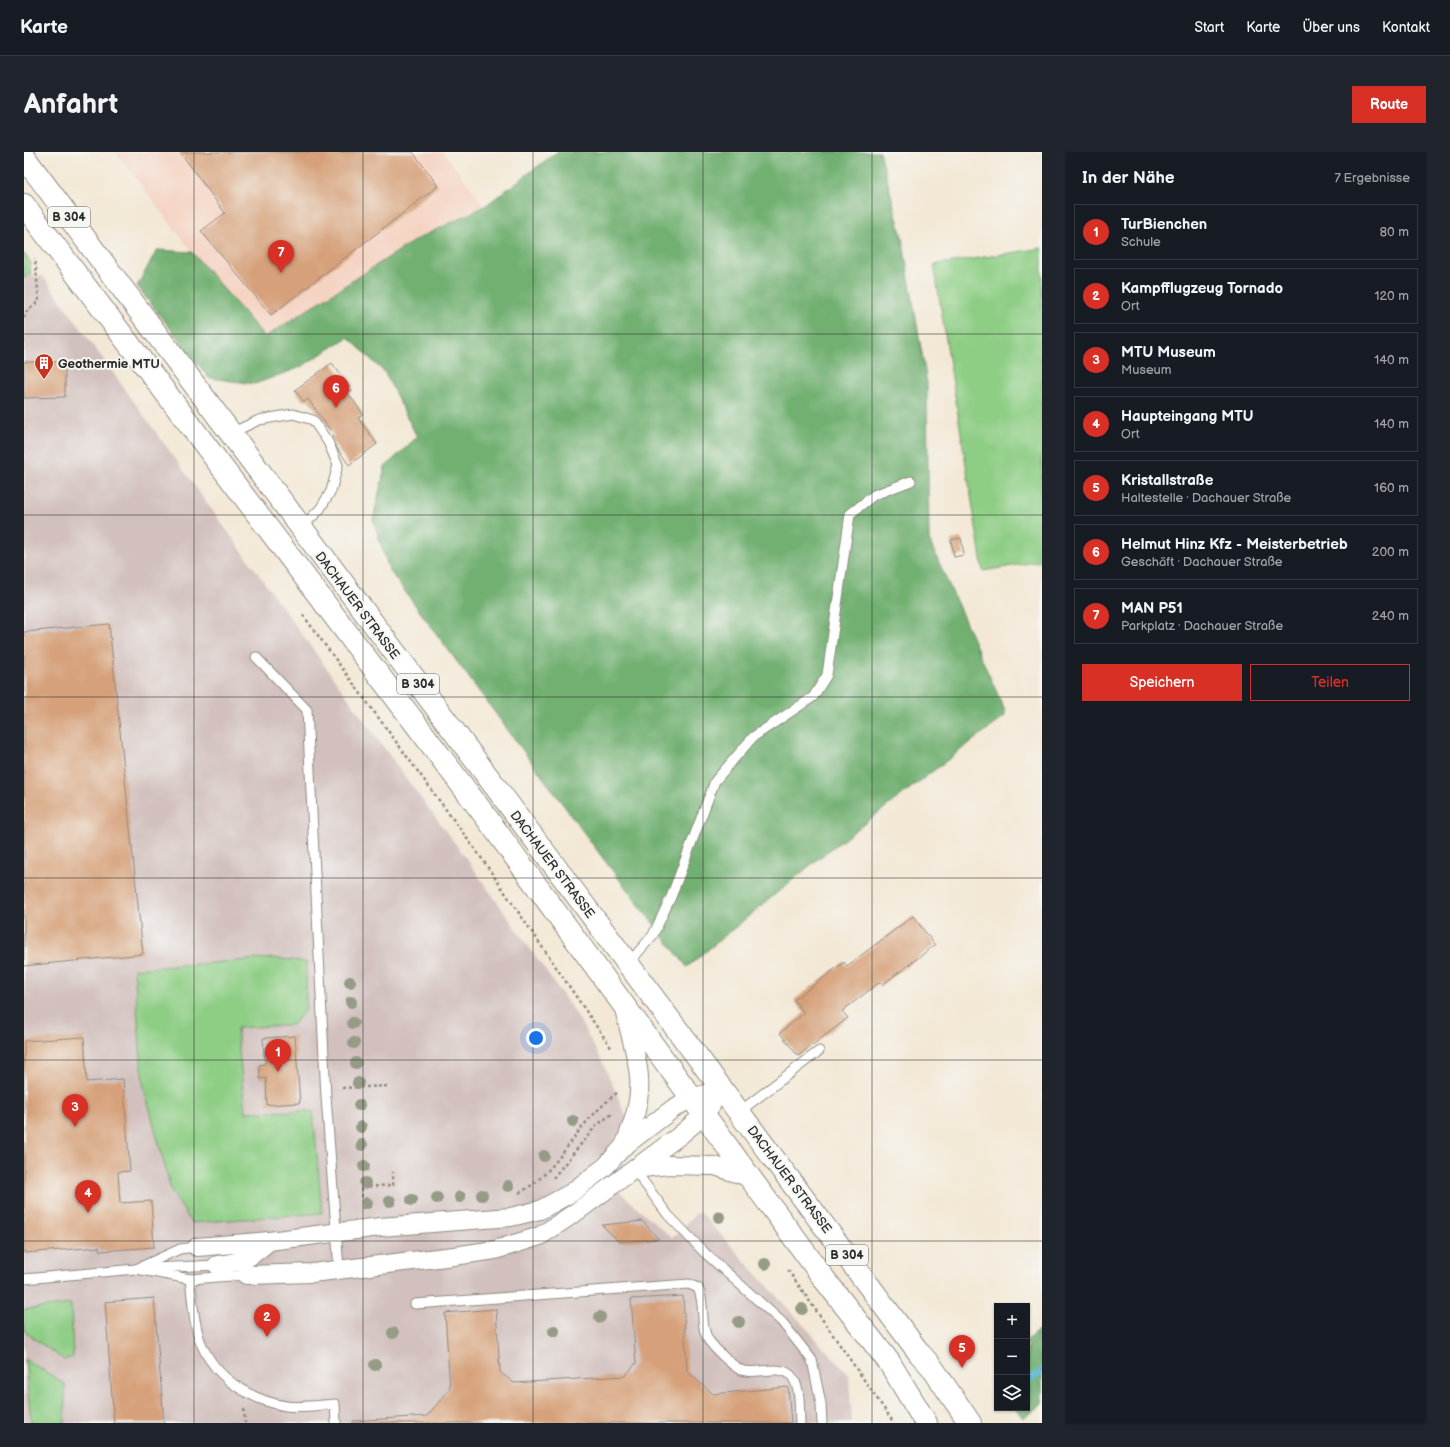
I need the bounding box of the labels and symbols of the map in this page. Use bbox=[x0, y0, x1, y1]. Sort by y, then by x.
road number: B 304 bbox=[48, 207, 90, 227]
pin: 7 bbox=[268, 240, 294, 273]
building icon: Geothermie MTU bbox=[33, 352, 55, 380]
place label: Geothermie MTU bbox=[58, 356, 160, 372]
pin: 6 bbox=[323, 375, 349, 408]
street label: DACHAUER STRASSE bbox=[312, 549, 403, 663]
road number: B 304 bbox=[397, 674, 439, 694]
street label: DACHAUER STRASSE bbox=[507, 808, 598, 922]
your location bbox=[526, 1028, 546, 1048]
pin: 1 bbox=[265, 1039, 291, 1072]
pin: 3 bbox=[62, 1094, 88, 1127]
street label: DACHAUER STRASSE bbox=[744, 1123, 835, 1237]
pin: 4 bbox=[75, 1180, 101, 1213]
road number: B 304 bbox=[826, 1245, 868, 1265]
pin: 2 bbox=[254, 1304, 280, 1337]
pin: 5 bbox=[949, 1335, 975, 1368]

